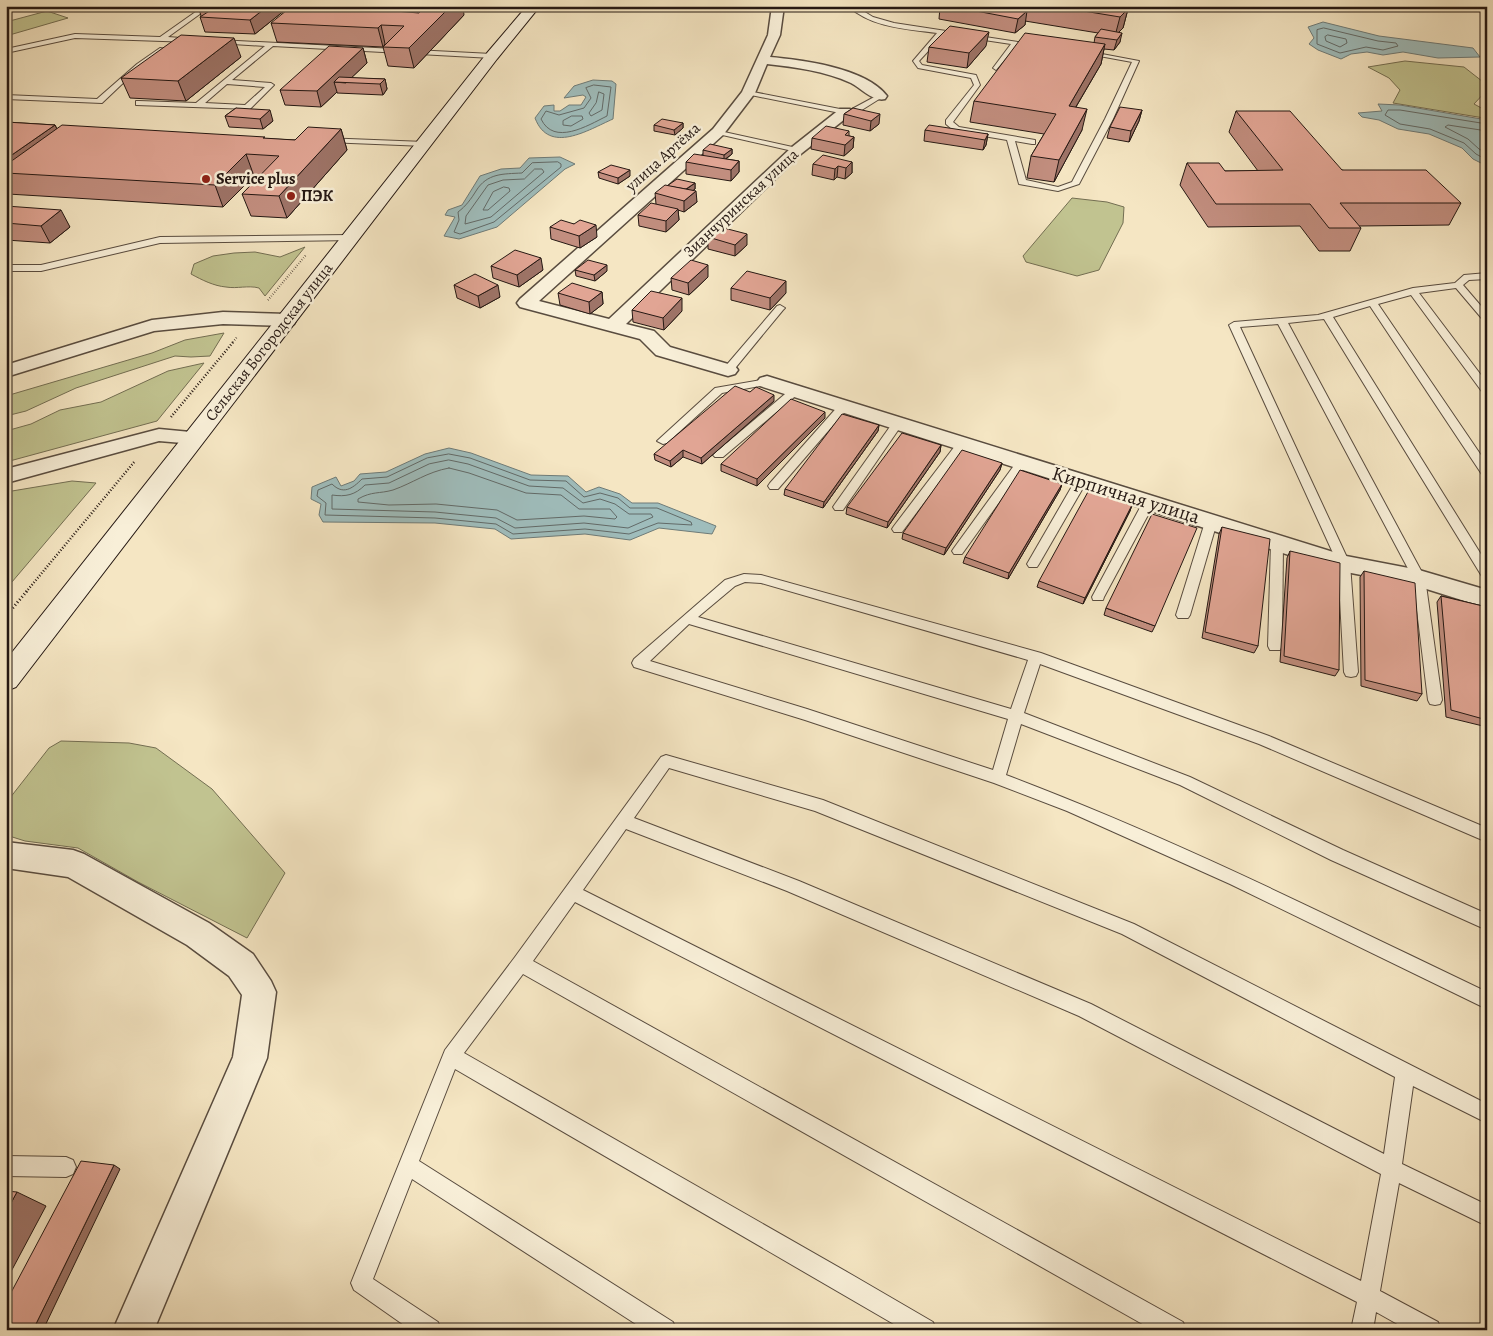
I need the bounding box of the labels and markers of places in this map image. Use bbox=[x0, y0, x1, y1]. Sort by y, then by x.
place label: Service plus bbox=[216, 168, 296, 190]
marker: Service plus bbox=[200, 173, 212, 185]
place label: ПЭК bbox=[301, 185, 333, 207]
marker: ПЭК bbox=[285, 190, 297, 202]

